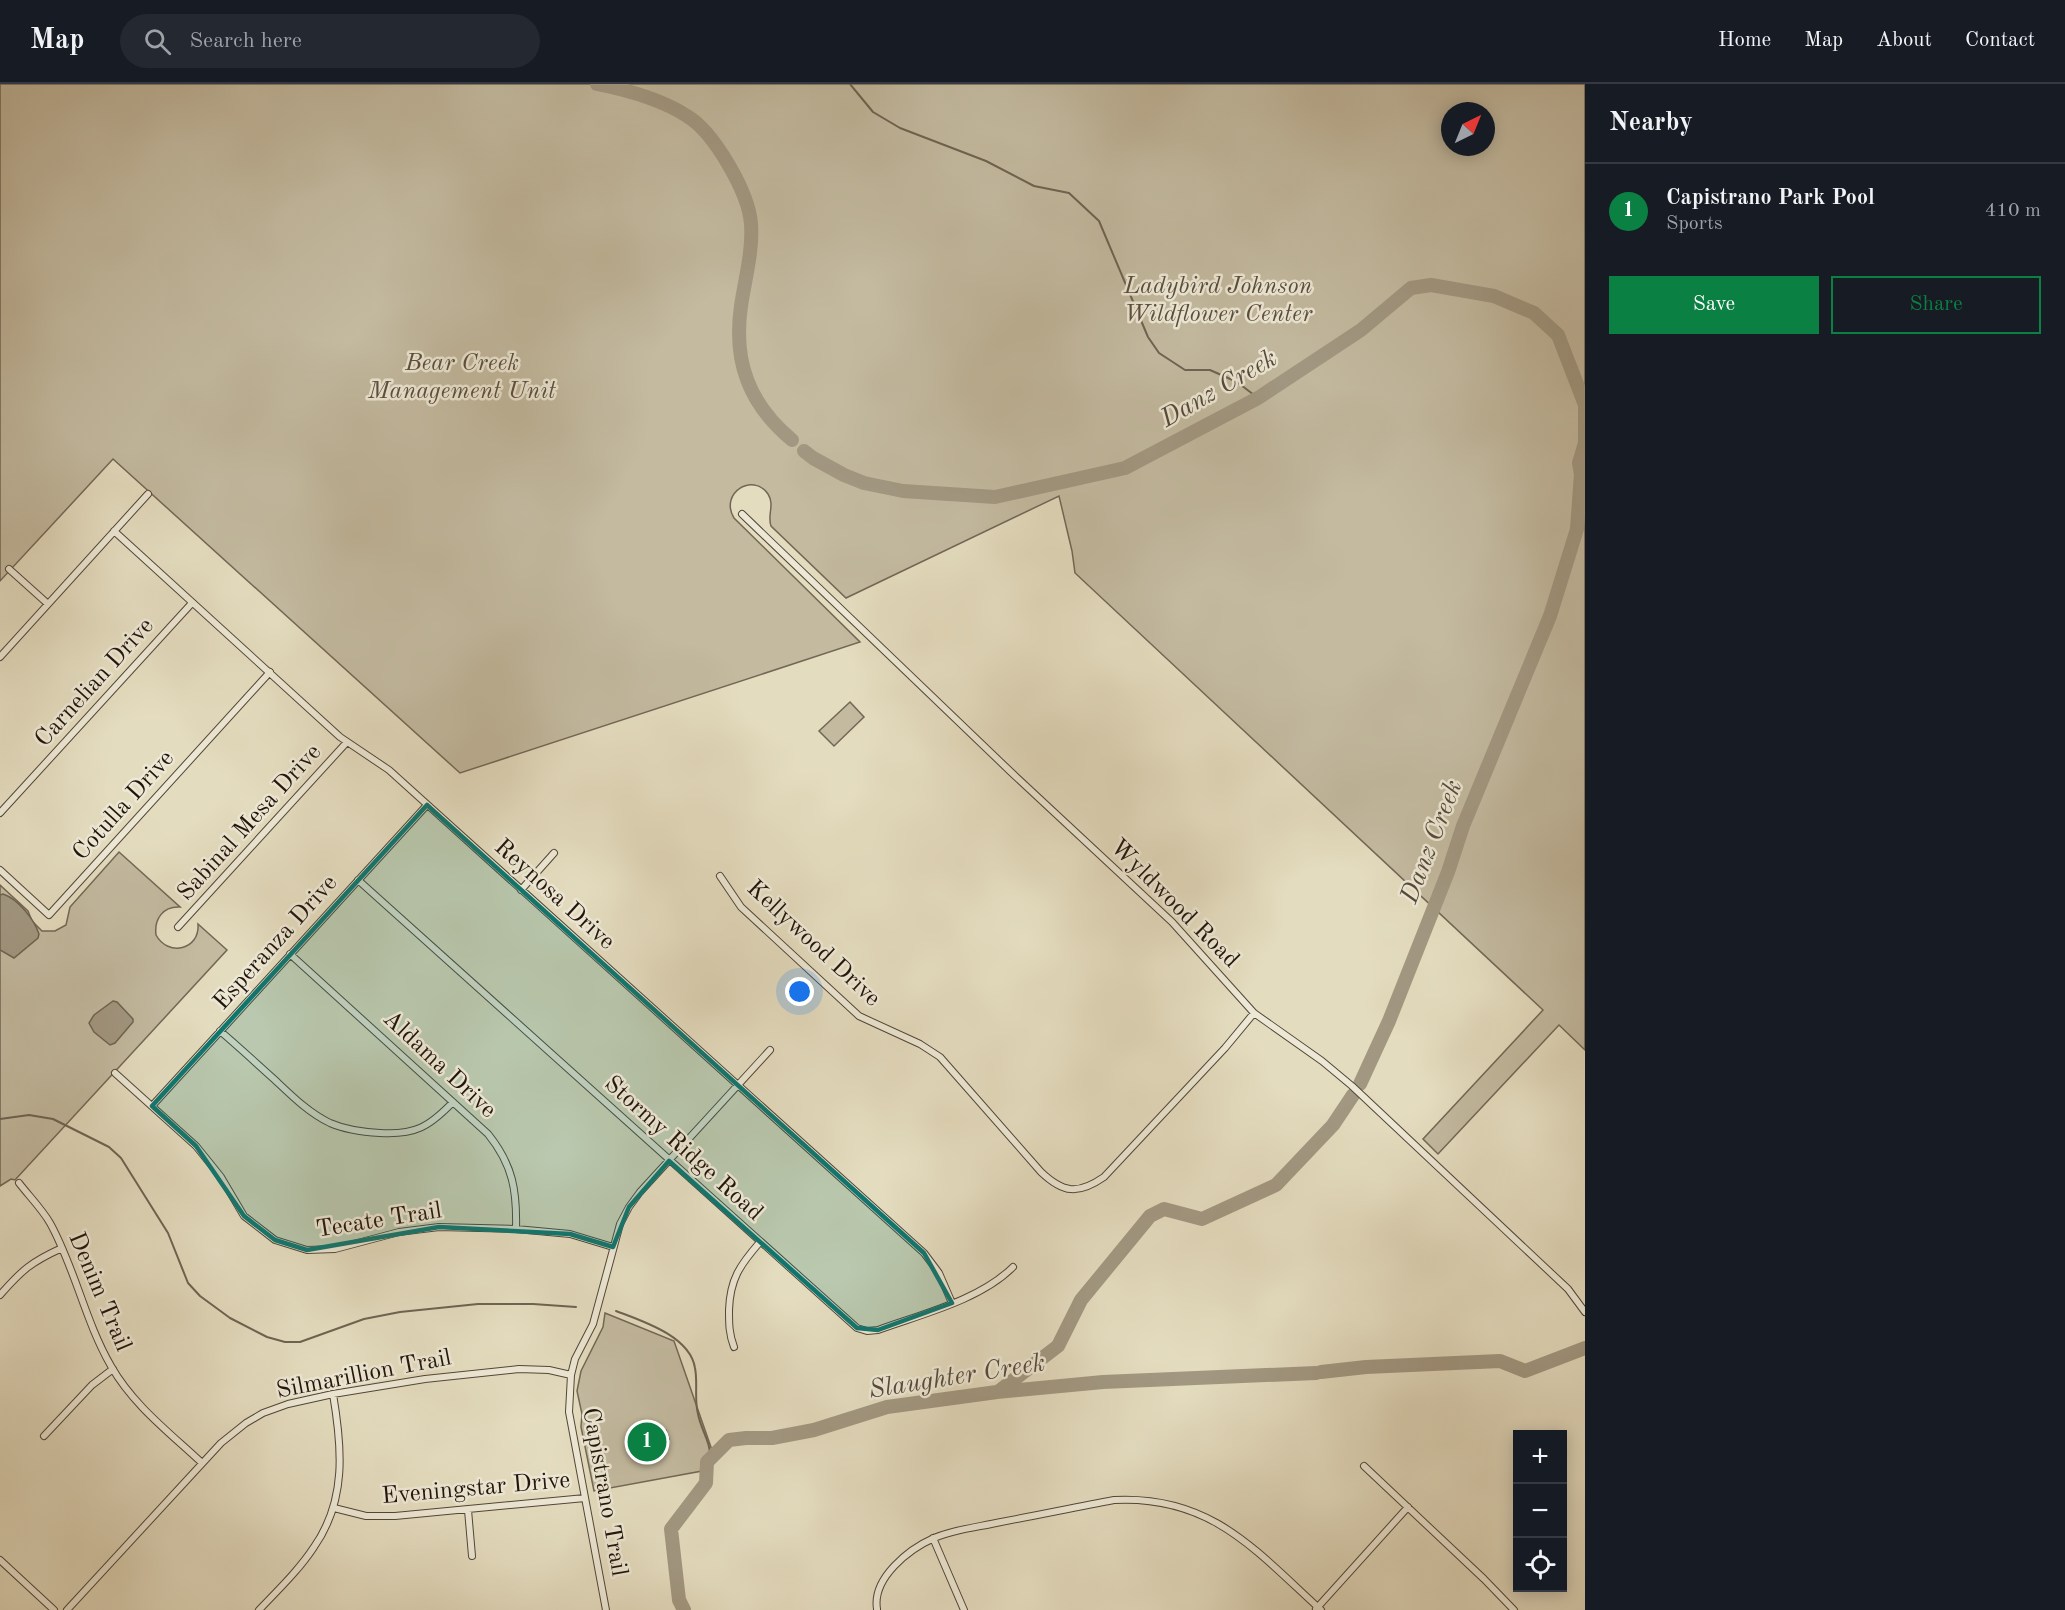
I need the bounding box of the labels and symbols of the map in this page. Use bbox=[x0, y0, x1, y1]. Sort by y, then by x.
north arrow bbox=[1441, 102, 1495, 156]
park label: Ladybird Johnson Wildflower Center bbox=[1123, 275, 1313, 327]
water label: Danz Creek bbox=[1155, 345, 1282, 433]
park label: Bear Creek Management Unit bbox=[367, 352, 556, 404]
street label: Carnelian Drive bbox=[31, 614, 159, 752]
street label: Sabinal Mesa Drive bbox=[174, 740, 326, 906]
street label: Cotulla Drive bbox=[69, 747, 179, 865]
water label: Danz Creek bbox=[1396, 777, 1467, 908]
street label: Reynosa Drive bbox=[489, 835, 619, 955]
street label: Wyldwood Road bbox=[1105, 835, 1243, 973]
street label: Esperanza Drive bbox=[210, 871, 342, 1015]
street label: Kellywood Drive bbox=[742, 876, 884, 1012]
your location bbox=[785, 977, 814, 1006]
street label: Aldama Drive bbox=[378, 1007, 500, 1123]
street label: Stormy Ridge Road bbox=[599, 1072, 767, 1226]
street label: Tecate Trail bbox=[314, 1199, 444, 1243]
street label: Denim Trail bbox=[63, 1229, 135, 1355]
street label: Silmarillion Trail bbox=[274, 1346, 454, 1404]
water label: Slaughter Creek bbox=[867, 1350, 1047, 1404]
street label: Capistrano Trail bbox=[577, 1406, 631, 1578]
pin: 1 bbox=[628, 1420, 666, 1464]
street label: Eveningstar Drive bbox=[381, 1469, 571, 1509]

